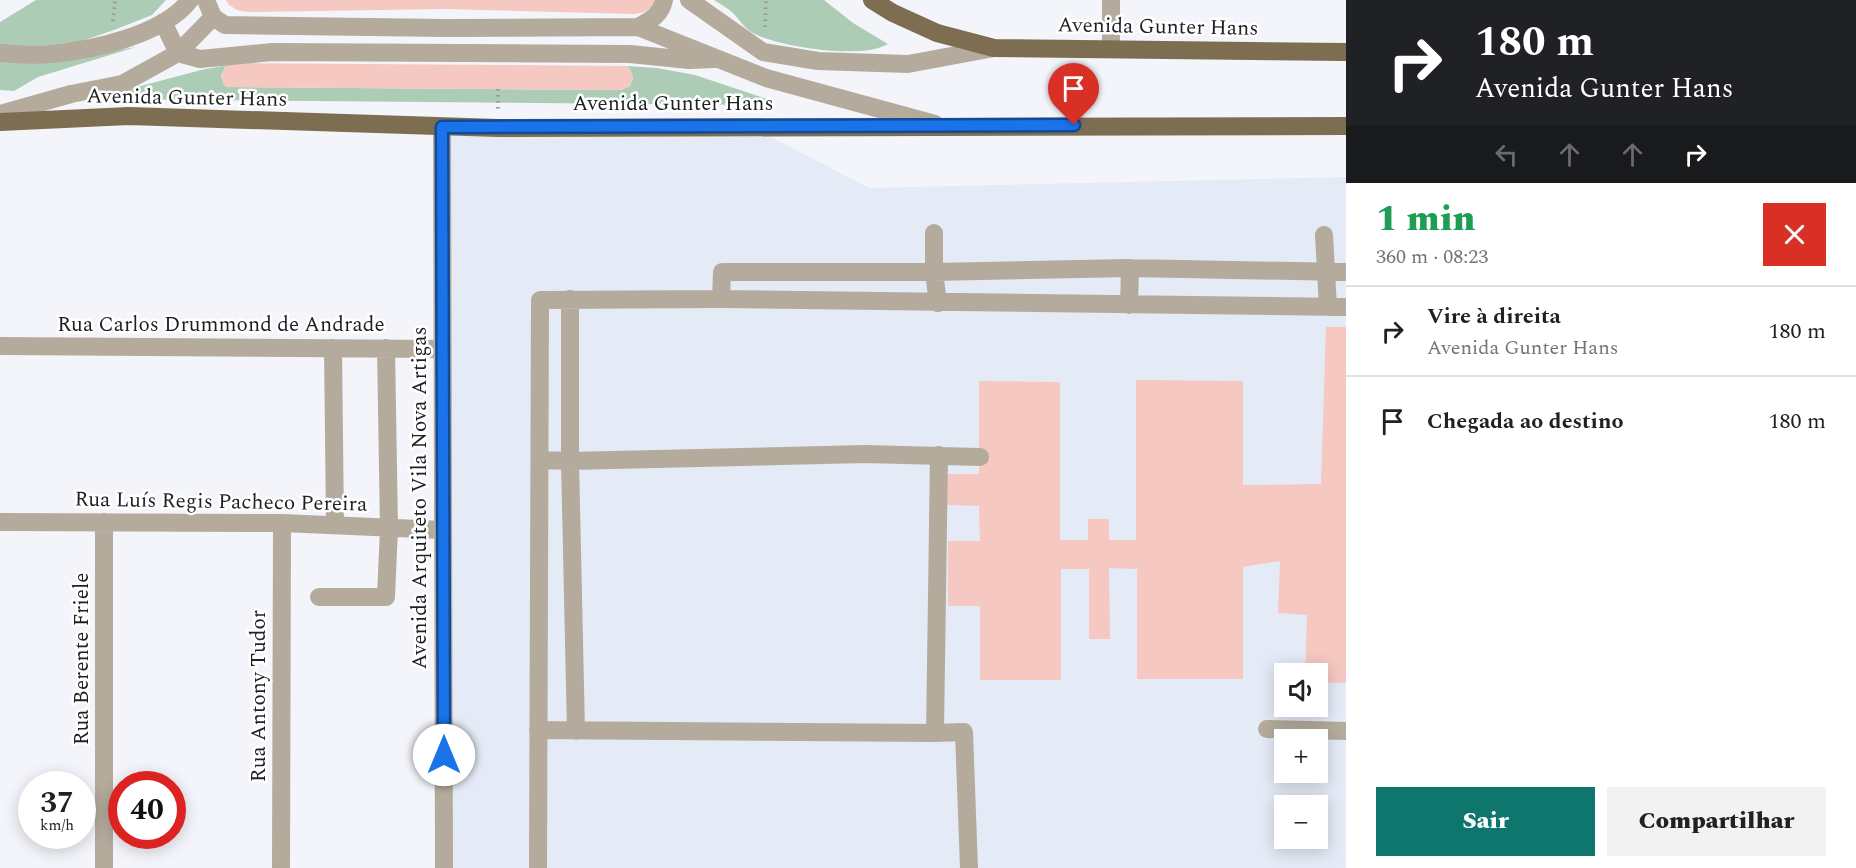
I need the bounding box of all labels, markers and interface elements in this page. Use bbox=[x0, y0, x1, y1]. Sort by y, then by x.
street label: Avenida Gunter Hans bbox=[1057, 9, 1259, 45]
text: 180 m bbox=[1475, 11, 1594, 74]
icon: right bbox=[1376, 24, 1454, 102]
pin bbox=[1048, 63, 1099, 125]
text: Avenida Gunter Hans bbox=[1475, 68, 1733, 110]
icon: arrive bbox=[1057, 72, 1090, 105]
street label: Avenida Gunter Hans bbox=[86, 80, 288, 116]
street label: Avenida Gunter Hans bbox=[573, 88, 774, 120]
icon: left bbox=[1490, 138, 1523, 171]
icon: ahead bbox=[1553, 138, 1586, 171]
icon: ahead bbox=[1616, 138, 1649, 171]
icon: right bbox=[1679, 138, 1712, 171]
text: 1 min bbox=[1376, 192, 1476, 247]
button: close bbox=[1763, 203, 1826, 266]
text: 360 m · 08:23 bbox=[1376, 242, 1488, 272]
text: Vire à direita bbox=[1427, 300, 1561, 333]
street label: Rua Carlos Drummond de Andrade bbox=[57, 309, 385, 341]
icon: right bbox=[1376, 315, 1409, 348]
text: 180 m bbox=[1769, 315, 1826, 348]
street label: Avenida Arquiteto Vila Nova Artigas bbox=[404, 326, 436, 670]
text: Avenida Gunter Hans bbox=[1427, 333, 1618, 363]
icon: arrive bbox=[1376, 405, 1409, 438]
text: Chegada ao destino bbox=[1427, 405, 1624, 438]
text: 180 m bbox=[1769, 405, 1826, 438]
street label: Rua Luís Regis Pacheco Pereira bbox=[74, 483, 368, 521]
street label: Rua Berente Friele bbox=[66, 573, 98, 745]
street label: Rua Antony Tudor bbox=[243, 610, 275, 782]
map controls bbox=[1274, 663, 1328, 849]
button: sound bbox=[1274, 663, 1328, 717]
position arrow bbox=[412, 723, 476, 787]
button: + bbox=[1274, 729, 1328, 783]
speed limit sign: 40 bbox=[108, 771, 186, 849]
text: 37 bbox=[40, 780, 74, 826]
button: Sair bbox=[1376, 787, 1595, 856]
button: Compartilhar bbox=[1607, 787, 1826, 856]
button: − bbox=[1274, 795, 1328, 849]
text: km/h bbox=[40, 814, 74, 837]

